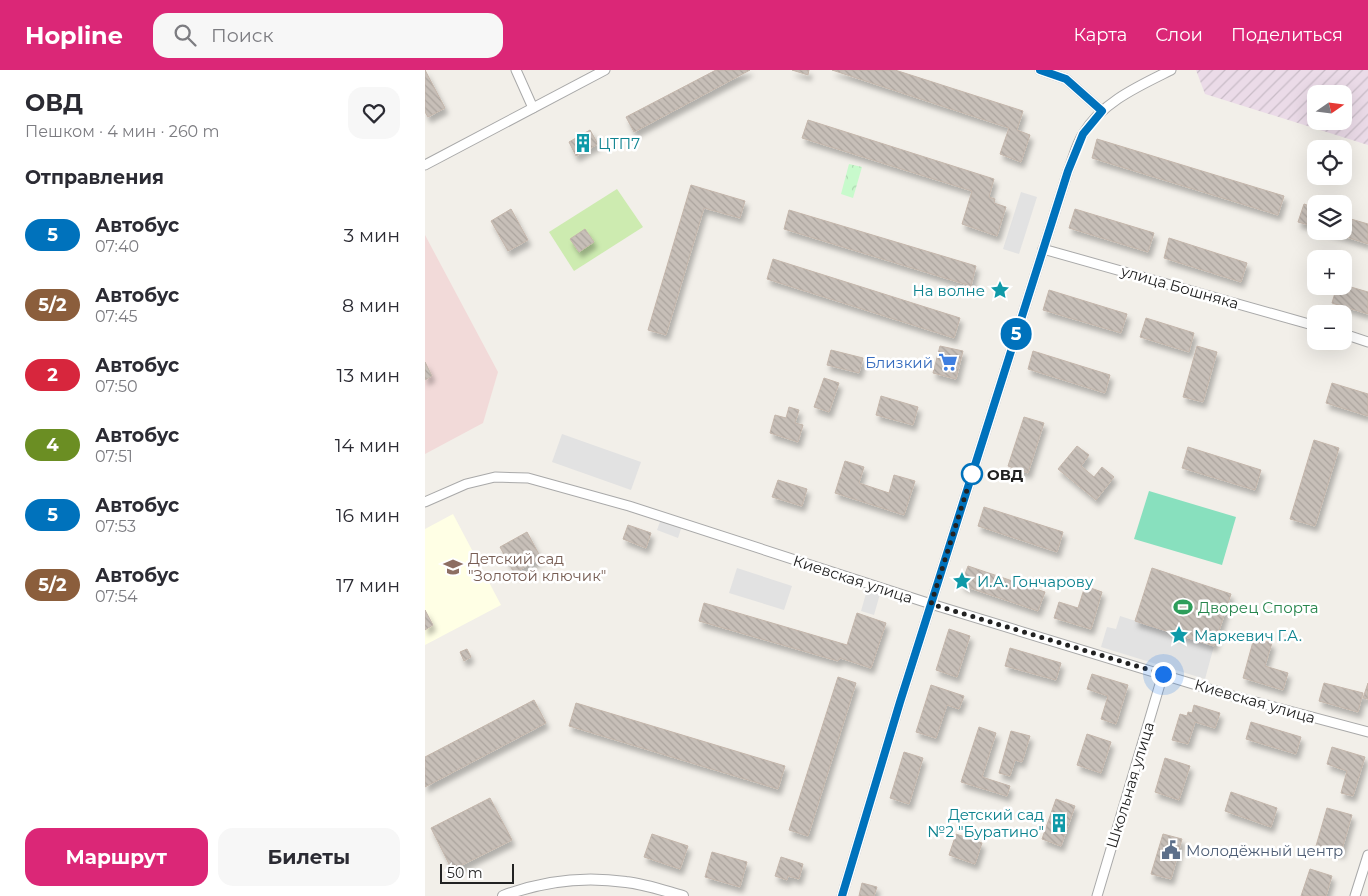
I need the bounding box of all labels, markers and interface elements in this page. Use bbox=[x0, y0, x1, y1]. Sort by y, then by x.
search box bbox=[153, 13, 503, 58]
text: Hopline bbox=[25, 21, 123, 50]
icon: search bbox=[171, 21, 199, 49]
text: Поиск bbox=[211, 24, 274, 47]
text: Карта bbox=[1073, 24, 1127, 46]
text: Слои bbox=[1155, 24, 1203, 46]
text: Поделиться bbox=[1231, 24, 1343, 46]
north arrow bbox=[1307, 85, 1353, 130]
map controls bbox=[1307, 85, 1352, 350]
button: heart bbox=[348, 87, 400, 139]
text: ОВД bbox=[25, 88, 83, 117]
text: Пешком · 4 мин · 260 m bbox=[25, 122, 219, 141]
building icon: ЦТП7 bbox=[572, 132, 594, 154]
place label: ЦТП7 bbox=[598, 134, 640, 153]
button: locate bbox=[1307, 140, 1352, 185]
text: Отправления bbox=[25, 166, 164, 189]
button: layers bbox=[1307, 195, 1352, 240]
text: Автобус bbox=[95, 214, 179, 237]
text: 5 bbox=[47, 224, 58, 246]
text: 3 мин bbox=[343, 224, 400, 247]
text: 07:40 bbox=[95, 237, 139, 256]
button: + bbox=[1307, 250, 1352, 295]
street label: улица Бошняка bbox=[1118, 261, 1241, 313]
place icon: На волне bbox=[989, 279, 1011, 301]
place label: На волне bbox=[913, 281, 985, 300]
text: Автобус bbox=[95, 284, 179, 307]
text: 5/2 bbox=[38, 294, 67, 316]
text: 8 мин bbox=[342, 294, 400, 317]
button: − bbox=[1307, 305, 1352, 350]
text: 07:45 bbox=[95, 307, 138, 326]
line badge: 5 bbox=[1000, 318, 1032, 350]
text: 5 bbox=[1011, 323, 1021, 345]
supermarket icon: Близкий bbox=[937, 351, 959, 373]
place label: Близкий bbox=[865, 353, 933, 372]
text: Автобус bbox=[95, 354, 179, 377]
text: 2 bbox=[47, 364, 58, 386]
text: 13 мин bbox=[337, 364, 400, 387]
text: 07:50 bbox=[95, 377, 138, 396]
text: Автобус bbox=[95, 424, 179, 447]
text: 4 bbox=[46, 434, 59, 456]
text: 14 мин bbox=[335, 434, 400, 457]
text: 07:51 bbox=[95, 447, 133, 466]
marker: ОВД bbox=[961, 463, 983, 485]
place label: ОВД bbox=[987, 465, 1024, 484]
text: Автобус bbox=[95, 494, 179, 517]
text: 5 bbox=[47, 504, 58, 526]
text: 16 мин bbox=[336, 504, 400, 527]
text: 07:53 bbox=[95, 517, 136, 536]
place label: Детский сад "Золотой ключик" bbox=[468, 549, 606, 585]
street label: Киевская улица bbox=[791, 551, 915, 607]
school or university icon: Детский сад "Золотой ключик" bbox=[442, 556, 464, 578]
text: Автобус bbox=[95, 564, 179, 587]
place icon: И.А. Гончарову bbox=[951, 570, 973, 592]
place label: И.А. Гончарову bbox=[977, 572, 1094, 591]
text: 5/2 bbox=[38, 574, 67, 596]
text: 17 мин bbox=[336, 574, 400, 597]
text: 07:54 bbox=[95, 587, 138, 606]
sports icon: Дворец Спорта bbox=[1172, 596, 1194, 618]
place label: Дворец Спорта bbox=[1198, 598, 1319, 617]
place icon: Маркевич Г.А. bbox=[1168, 624, 1190, 646]
place label: Маркевич Г.А. bbox=[1194, 626, 1302, 645]
your location bbox=[1151, 662, 1176, 687]
street label: Киевская улица bbox=[1192, 675, 1318, 727]
street label: Школьная улица bbox=[1102, 720, 1158, 850]
place label: Детский сад №2 "Буратино" bbox=[927, 805, 1044, 841]
building icon: Детский сад №2 "Буратино" bbox=[1048, 812, 1070, 834]
button: Маршрут bbox=[25, 828, 208, 886]
button: Билеты bbox=[218, 828, 400, 886]
public building icon: Молодёжный центр bbox=[1160, 839, 1182, 861]
place label: Молодёжный центр bbox=[1186, 841, 1343, 860]
scale bar bbox=[440, 861, 514, 884]
text: 50 m bbox=[447, 864, 483, 882]

